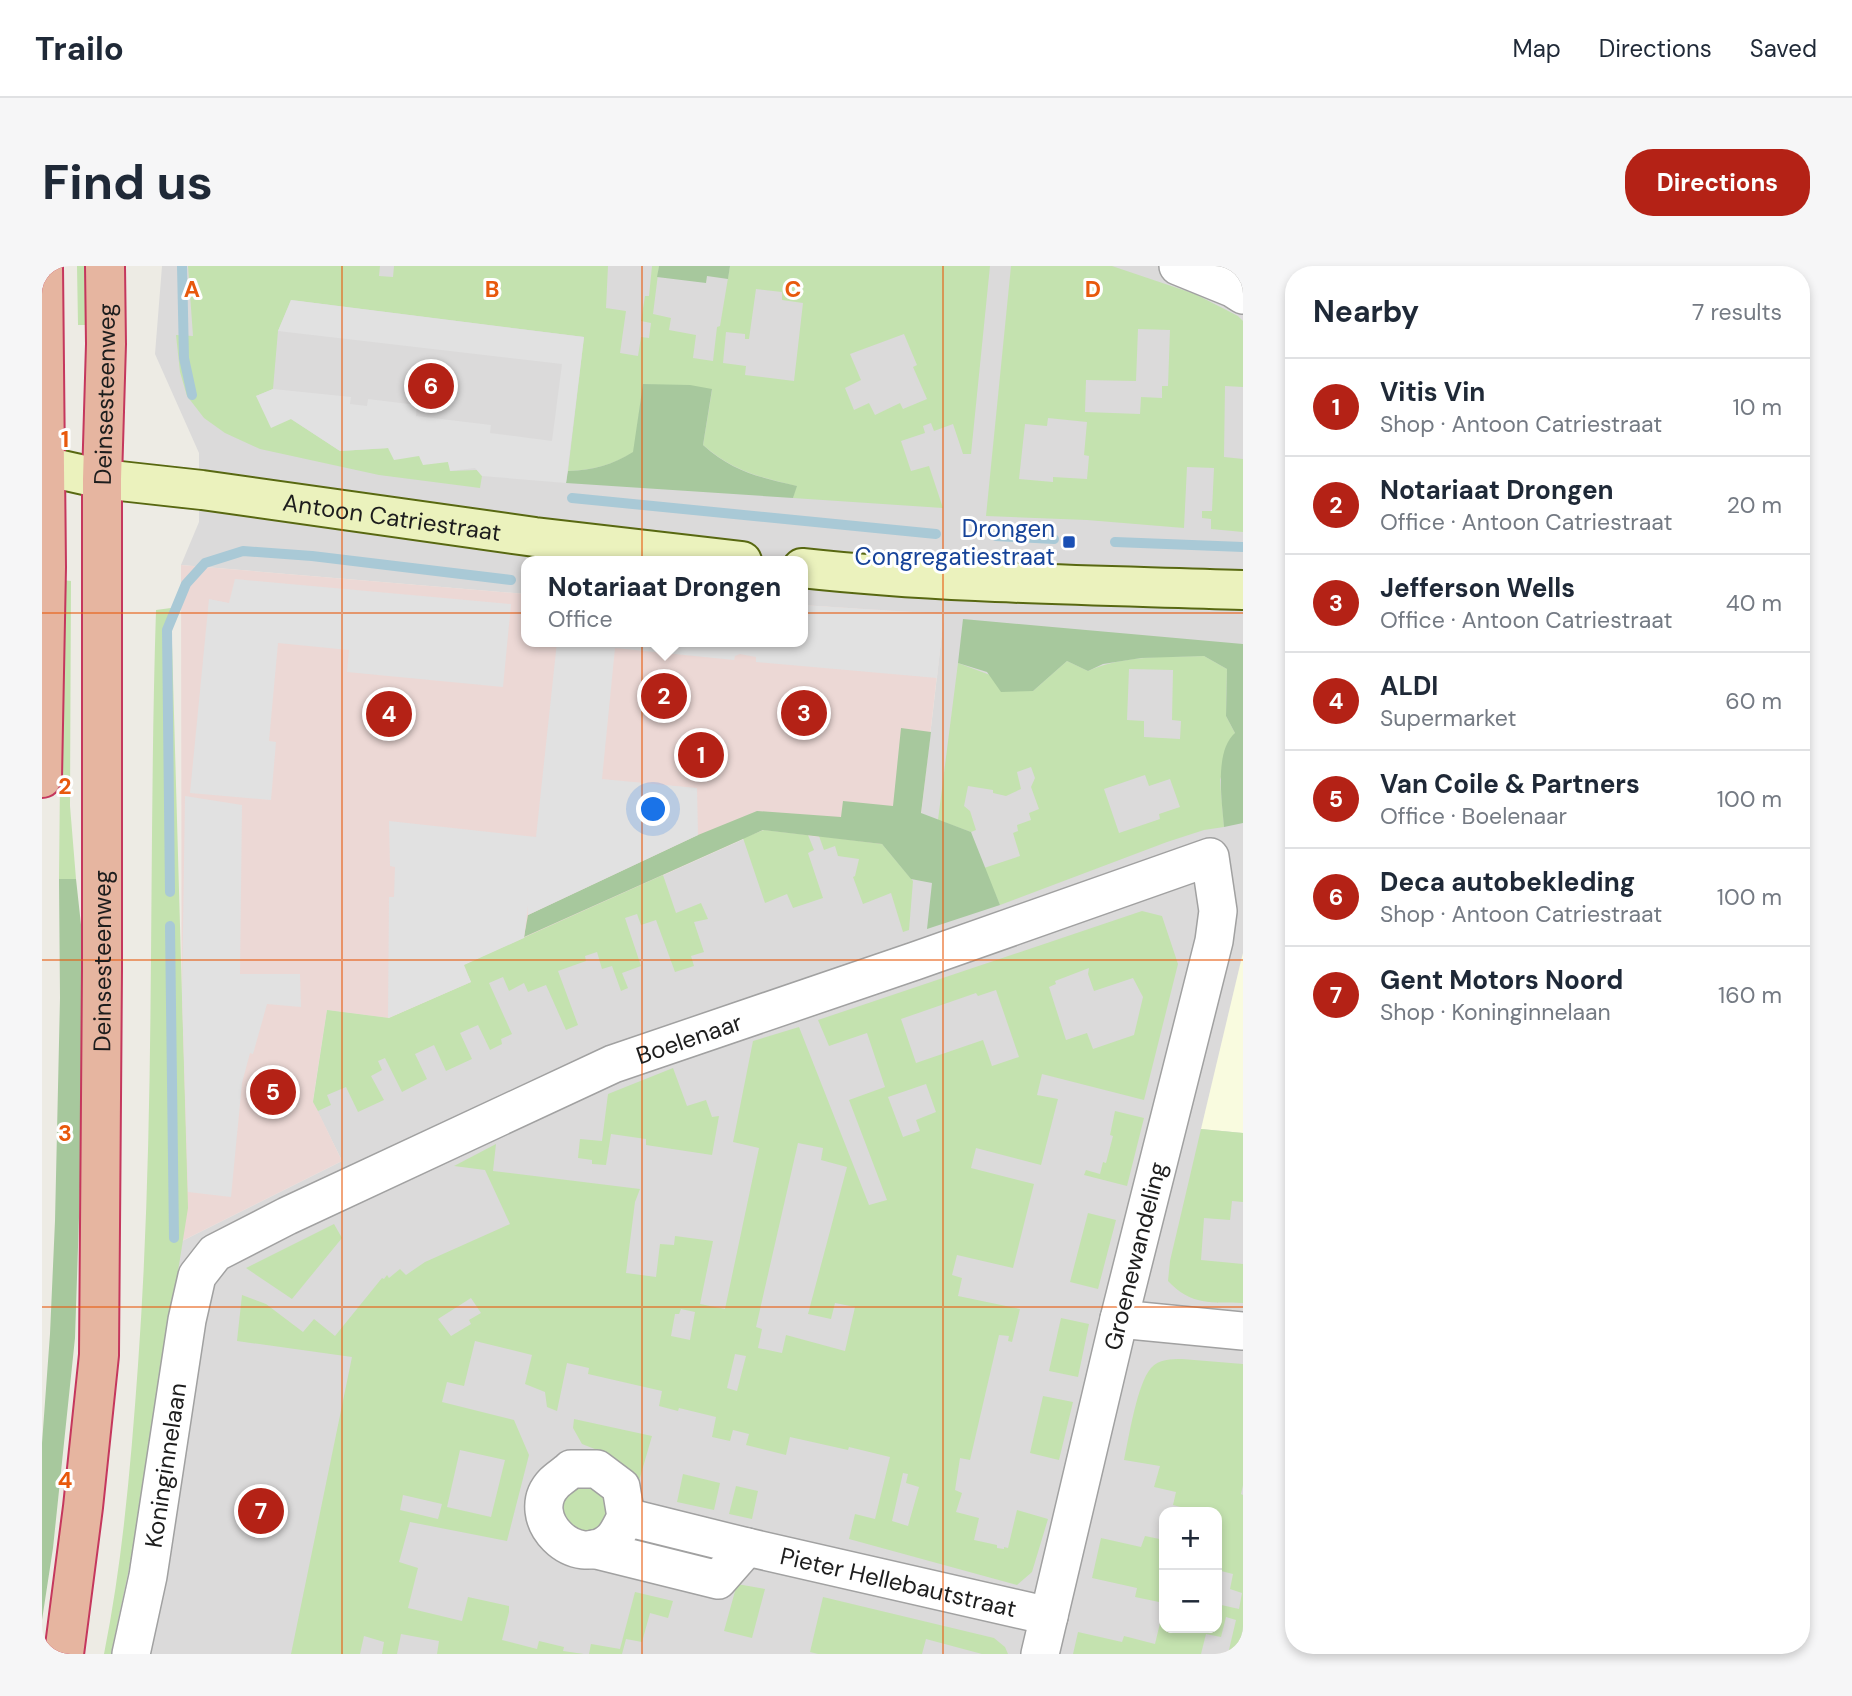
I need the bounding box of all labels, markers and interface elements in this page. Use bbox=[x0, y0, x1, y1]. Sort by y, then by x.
text: Trailo bbox=[35, 27, 124, 70]
text: Map bbox=[1513, 33, 1561, 64]
text: Directions bbox=[1599, 33, 1712, 64]
text: Saved bbox=[1750, 33, 1817, 64]
button: Directions bbox=[1625, 149, 1810, 216]
text: Find us bbox=[42, 150, 213, 214]
text: A bbox=[184, 274, 200, 304]
text: B bbox=[485, 274, 499, 304]
text: C bbox=[785, 274, 801, 304]
text: D bbox=[1085, 274, 1101, 304]
text: Nearby bbox=[1313, 292, 1419, 331]
text: 7 results bbox=[1692, 297, 1782, 327]
street label: Deinsesteenweg bbox=[86, 303, 122, 485]
pin: 6 bbox=[408, 360, 454, 412]
text: Vitis Vin bbox=[1380, 375, 1485, 409]
text: 1 bbox=[1332, 392, 1340, 422]
text: 10 m bbox=[1732, 392, 1782, 422]
text: Shop · Antoon Catriestraat bbox=[1380, 409, 1662, 439]
text: 1 bbox=[61, 424, 69, 454]
text: Notariaat Drongen bbox=[1380, 473, 1614, 507]
street label: Antoon Catriestraat bbox=[281, 486, 503, 548]
text: 2 bbox=[1329, 490, 1343, 520]
text: 20 m bbox=[1727, 490, 1782, 520]
text: Office · Antoon Catriestraat bbox=[1380, 507, 1672, 537]
place label: Drongen Congregatiestraat bbox=[855, 513, 1055, 572]
marker: Drongen Congregatiestraat bbox=[1061, 534, 1077, 550]
popup bbox=[521, 556, 808, 647]
text: Notariaat Drongen bbox=[548, 570, 781, 604]
text: Jefferson Wells bbox=[1380, 571, 1575, 605]
text: 3 bbox=[1329, 588, 1343, 618]
text: 40 m bbox=[1726, 588, 1782, 618]
text: Office bbox=[548, 604, 612, 634]
text: Office · Antoon Catriestraat bbox=[1380, 605, 1672, 635]
text: ALDI bbox=[1380, 669, 1438, 703]
pin: 2 bbox=[641, 670, 687, 722]
text: 4 bbox=[1329, 686, 1343, 716]
text: 60 m bbox=[1725, 686, 1782, 716]
pin: 3 bbox=[781, 687, 827, 739]
pin: 4 bbox=[366, 688, 412, 740]
text: Supermarket bbox=[1380, 703, 1516, 733]
pin: 1 bbox=[678, 729, 724, 781]
text: Van Coile & Partners bbox=[1380, 767, 1640, 801]
text: 2 bbox=[58, 771, 72, 801]
text: 5 bbox=[1329, 784, 1343, 814]
text: 100 m bbox=[1717, 784, 1782, 814]
your location bbox=[636, 792, 670, 826]
text: Office · Boelenaar bbox=[1380, 801, 1567, 831]
text: Deca autobekleding bbox=[1380, 865, 1635, 899]
street label: Deinsesteenweg bbox=[86, 870, 118, 1052]
text: 6 bbox=[1329, 882, 1343, 912]
text: 100 m bbox=[1717, 882, 1782, 912]
text: Shop · Antoon Catriestraat bbox=[1380, 899, 1662, 929]
text: Gent Motors Noord bbox=[1380, 963, 1623, 997]
text: 7 bbox=[1330, 980, 1342, 1010]
text: 160 m bbox=[1718, 980, 1782, 1010]
text: Shop · Koninginnelaan bbox=[1380, 997, 1611, 1027]
street label: Boelenaar bbox=[632, 1006, 746, 1071]
pin: 5 bbox=[250, 1066, 296, 1118]
text: 3 bbox=[58, 1118, 72, 1148]
street label: Groenewandeling bbox=[1097, 1159, 1173, 1353]
street label: Koninginnelaan bbox=[137, 1381, 193, 1550]
text: 4 bbox=[58, 1465, 73, 1495]
pin: 7 bbox=[238, 1485, 284, 1537]
map controls bbox=[1159, 1507, 1222, 1633]
button: + bbox=[1159, 1507, 1222, 1570]
street label: Pieter Hellebautstraat bbox=[777, 1540, 1020, 1624]
button: − bbox=[1159, 1570, 1222, 1633]

